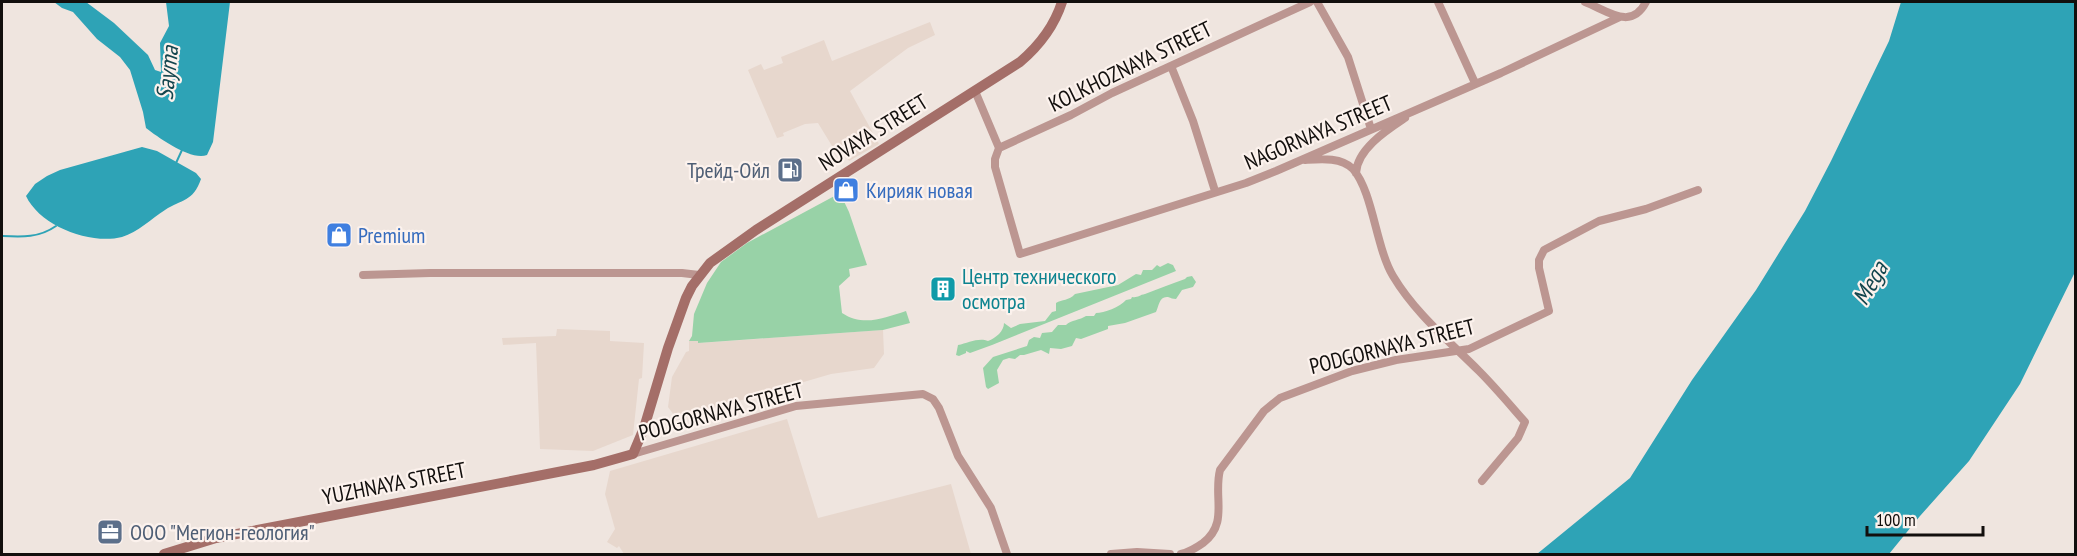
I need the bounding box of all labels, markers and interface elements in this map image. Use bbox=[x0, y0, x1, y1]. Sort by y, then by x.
street label: KOLKHOZNAYA STREET bbox=[1044, 14, 1216, 118]
water label: Sayma bbox=[149, 43, 185, 102]
street label: NOVAYA STREET bbox=[813, 87, 933, 177]
street label: NAGORNAYA STREET bbox=[1240, 88, 1396, 176]
fuel station icon: Трейд-Ойл bbox=[775, 155, 805, 185]
place label: Трейд-Ойл bbox=[687, 156, 770, 184]
shop icon: Кирияк новая bbox=[831, 175, 861, 205]
place label: Кирияк новая bbox=[866, 176, 973, 204]
shop icon: Premium bbox=[324, 220, 354, 250]
place label: Premium bbox=[358, 221, 425, 249]
water label: Mega bbox=[1845, 255, 1895, 310]
place label: Центр технического осмотра bbox=[962, 262, 1117, 315]
building icon: Центр технического осмотра bbox=[928, 274, 958, 304]
street label: PODGORNAYA STREET bbox=[1306, 312, 1478, 380]
street label: PODGORNAYA STREET bbox=[636, 376, 807, 446]
street label: YUZHNAYA STREET bbox=[320, 455, 468, 511]
scale bar bbox=[1867, 499, 1982, 537]
text: 100 m bbox=[1876, 508, 1916, 531]
office icon: ООО "Мегион-геология" bbox=[95, 517, 125, 547]
place label: ООО "Мегион-геология" bbox=[130, 518, 315, 546]

